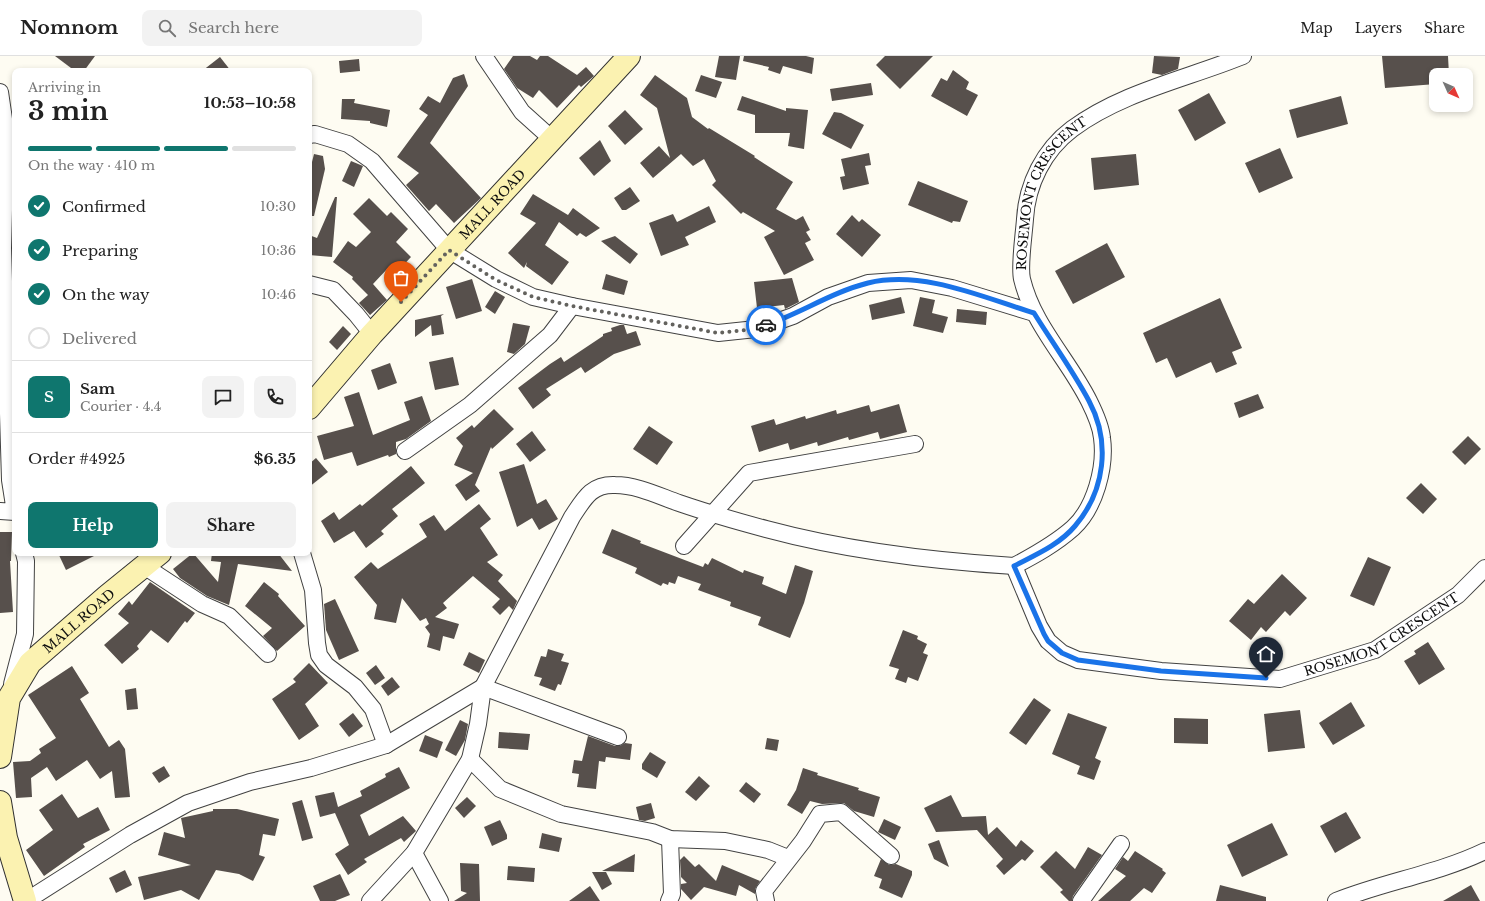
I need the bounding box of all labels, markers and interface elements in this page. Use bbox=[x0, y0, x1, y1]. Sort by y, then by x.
search box bbox=[142, 10, 422, 46]
text: Nomnom bbox=[20, 16, 118, 39]
icon: search bbox=[156, 17, 178, 39]
text: Search here bbox=[188, 18, 279, 37]
text: Map bbox=[1300, 19, 1333, 37]
text: Layers bbox=[1355, 19, 1402, 37]
text: Share bbox=[1424, 19, 1465, 37]
north arrow bbox=[1429, 68, 1473, 112]
map controls bbox=[1429, 68, 1473, 112]
text: Arriving in bbox=[28, 79, 101, 96]
text: 10:53–10:58 bbox=[204, 93, 296, 112]
text: 3 min bbox=[28, 95, 109, 127]
street label: ROSEMONT CRESCENT bbox=[1013, 113, 1091, 271]
text: On the way · 410 m bbox=[28, 157, 155, 174]
street label: MALL ROAD bbox=[456, 166, 529, 243]
icon: check bbox=[28, 195, 50, 217]
text: Confirmed bbox=[62, 197, 146, 216]
text: 10:30 bbox=[260, 198, 296, 215]
icon: check bbox=[28, 239, 50, 261]
text: Preparing bbox=[62, 241, 138, 260]
text: 10:36 bbox=[261, 242, 296, 259]
pin bbox=[384, 261, 418, 302]
icon: bag bbox=[390, 267, 412, 289]
icon: check bbox=[28, 283, 50, 305]
text: On the way bbox=[62, 285, 150, 304]
text: 10:46 bbox=[261, 286, 296, 303]
courier bbox=[746, 305, 786, 345]
icon: car bbox=[755, 314, 777, 336]
text: Delivered bbox=[62, 329, 137, 348]
button: chat bbox=[202, 376, 244, 418]
button: phone bbox=[254, 376, 296, 418]
text: Sam bbox=[80, 379, 115, 398]
text: S bbox=[44, 387, 54, 406]
text: Courier · 4.4 bbox=[80, 398, 161, 415]
text: Order #4925 bbox=[28, 449, 125, 468]
text: $6.35 bbox=[254, 449, 296, 468]
button: Help bbox=[28, 502, 158, 548]
button: Share bbox=[166, 502, 296, 548]
street label: MALL ROAD bbox=[39, 585, 118, 657]
street label: ROSEMONT CRESCENT bbox=[1302, 589, 1463, 680]
pin bbox=[1249, 637, 1283, 678]
icon: home bbox=[1255, 643, 1277, 665]

